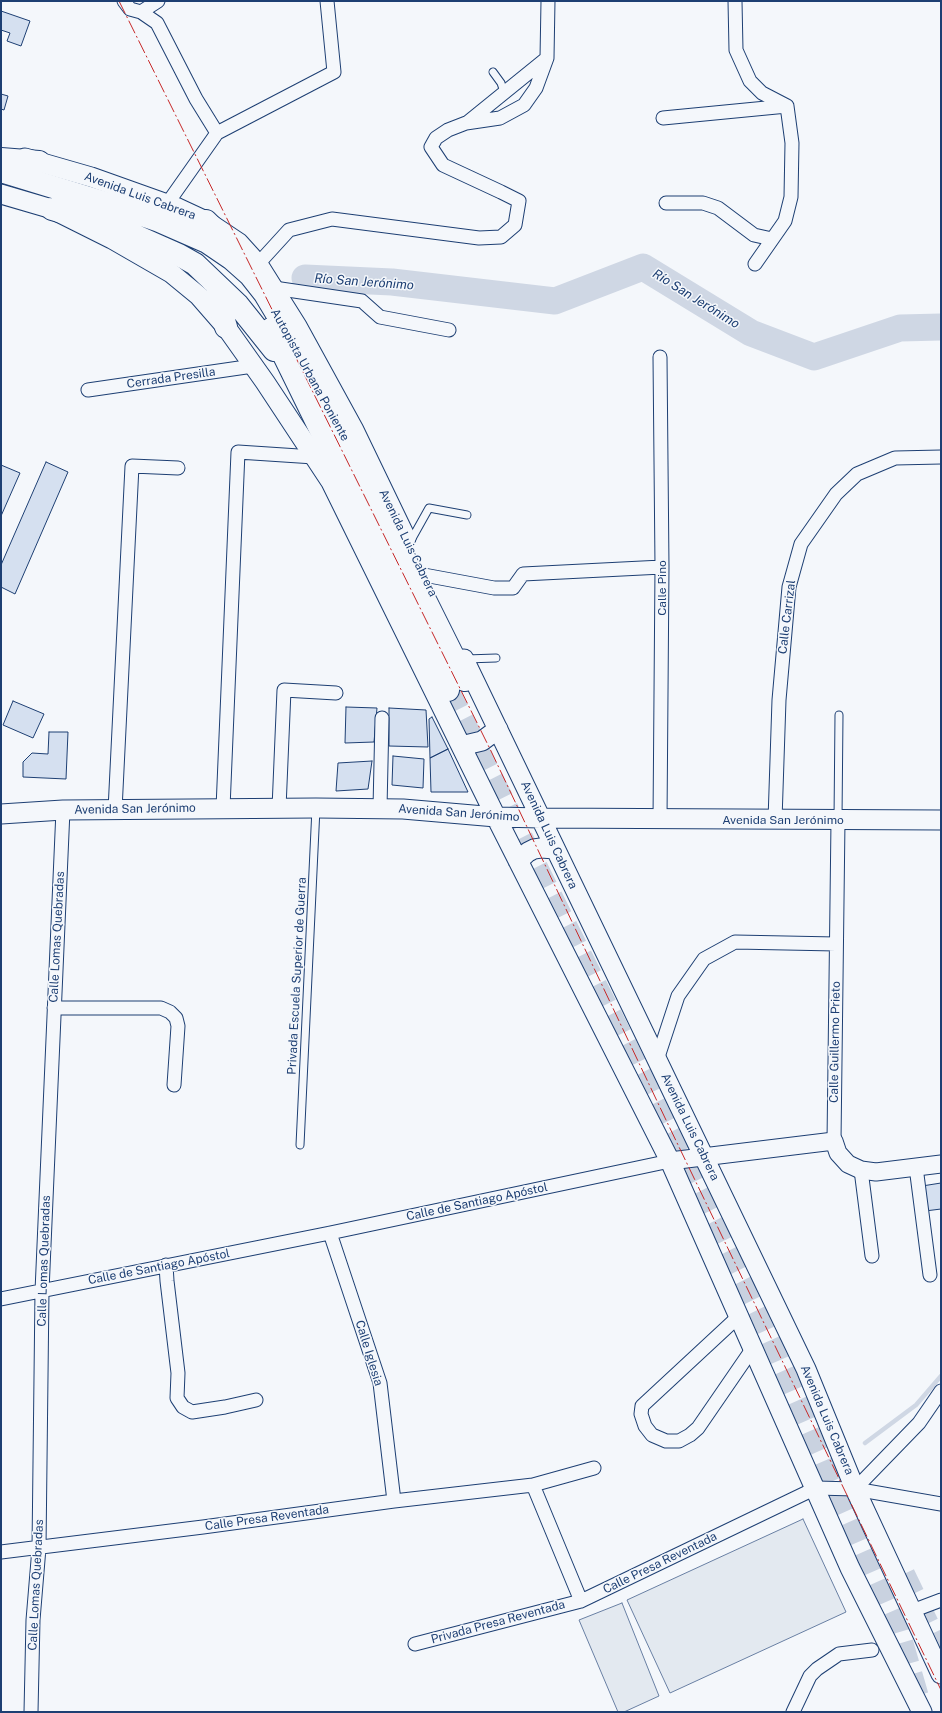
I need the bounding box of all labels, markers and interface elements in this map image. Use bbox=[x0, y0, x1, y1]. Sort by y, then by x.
street label: Avenida Luis Cabrera bbox=[82, 169, 198, 223]
water label: Río San Jerónimo bbox=[650, 266, 742, 332]
water label: Río San Jerónimo bbox=[314, 271, 414, 293]
street label: Autopista Urbana Poniente bbox=[268, 306, 352, 444]
street label: Cerrada Presilla bbox=[126, 365, 216, 391]
street label: Avenida Luis Cabrera bbox=[376, 487, 440, 599]
street label: Calle Pino bbox=[655, 560, 669, 616]
street label: Calle Carrizal bbox=[775, 579, 799, 655]
street label: Avenida Luis Cabrera bbox=[518, 779, 580, 891]
street label: Avenida San Jerónimo bbox=[74, 801, 196, 817]
street label: Avenida San Jerónimo bbox=[398, 802, 520, 824]
street label: Avenida San Jerónimo bbox=[722, 813, 844, 827]
street label: Calle Lomas Quebradas bbox=[46, 871, 68, 1003]
street label: Privada Escuela Superior de Guerra bbox=[285, 877, 309, 1075]
street label: Calle Guillermo Prieto bbox=[827, 981, 843, 1103]
street label: Avenida Luis Cabrera bbox=[658, 1071, 722, 1183]
street label: Calle de Santiago Apóstol bbox=[405, 1180, 549, 1224]
street label: Calle Lomas Quebradas bbox=[35, 1195, 53, 1327]
street label: Calle de Santiago Apóstol bbox=[87, 1246, 231, 1288]
street label: Calle Iglesia bbox=[352, 1318, 386, 1388]
street label: Avenida Luis Cabrera bbox=[797, 1363, 857, 1477]
street label: Calle Presa Reventada bbox=[204, 1502, 330, 1534]
street label: Calle Lomas Quebradas bbox=[25, 1519, 47, 1651]
street label: Calle Presa Reventada bbox=[601, 1529, 719, 1597]
street label: Privada Presa Reventada bbox=[429, 1597, 567, 1647]

